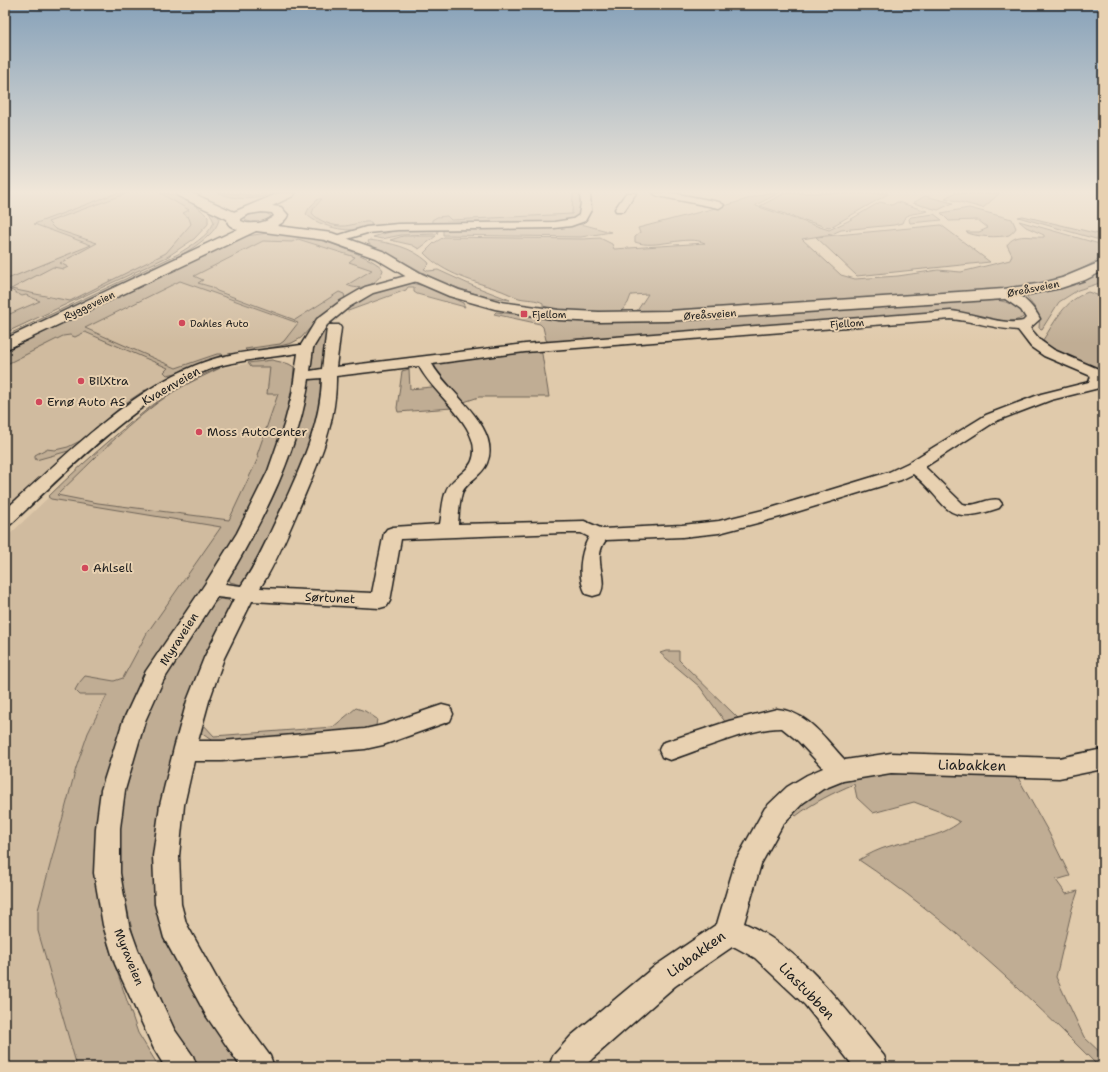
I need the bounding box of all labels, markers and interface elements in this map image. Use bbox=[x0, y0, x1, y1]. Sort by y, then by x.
street label: Øreåsveien bbox=[1006, 277, 1060, 300]
street label: Ryggeveien bbox=[61, 288, 117, 323]
street label: Øreåsveien bbox=[683, 306, 737, 323]
place label: Fjellom bbox=[532, 308, 567, 321]
marker: Fjellom bbox=[519, 309, 529, 319]
street label: Fjellom bbox=[829, 316, 865, 331]
place label: Dahles Auto bbox=[190, 317, 249, 330]
marker: Dahles Auto bbox=[177, 318, 187, 328]
street label: Kvaenveien bbox=[139, 363, 203, 409]
place label: BilXtra bbox=[89, 373, 129, 389]
marker: BilXtra bbox=[76, 376, 86, 386]
place label: Ernø Auto AS bbox=[47, 394, 125, 410]
marker: Ernø Auto AS bbox=[34, 397, 44, 407]
place label: Moss AutoCenter bbox=[207, 424, 307, 440]
marker: Moss AutoCenter bbox=[194, 427, 204, 437]
place label: Ahlsell bbox=[93, 560, 133, 576]
marker: Ahlsell bbox=[80, 563, 90, 573]
street label: Sørtunet bbox=[304, 589, 356, 607]
street label: Myraveien bbox=[156, 609, 202, 669]
street label: Liabakken bbox=[938, 755, 1007, 775]
street label: Myraveien bbox=[110, 926, 148, 988]
street label: Liabakken bbox=[663, 926, 729, 981]
street label: Liastubben bbox=[775, 958, 839, 1024]

